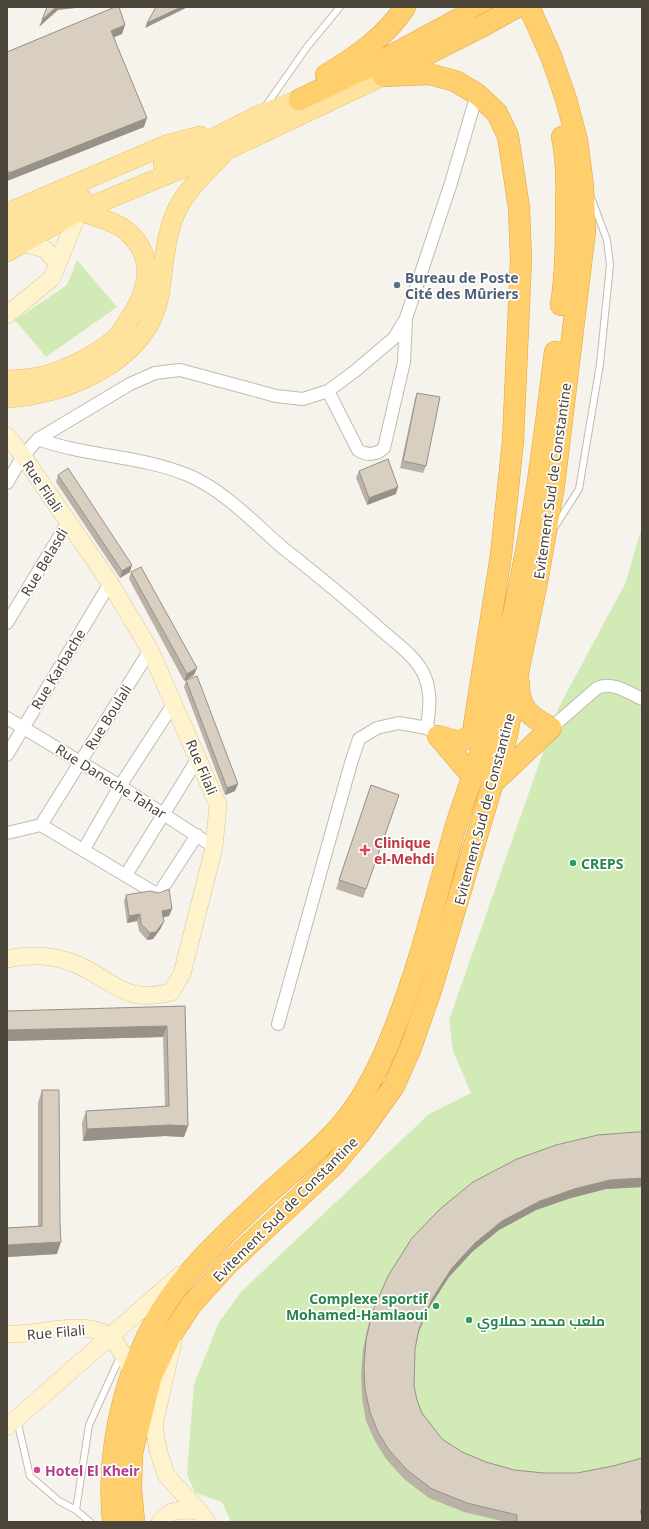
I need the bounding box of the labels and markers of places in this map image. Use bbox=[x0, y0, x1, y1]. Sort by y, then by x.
place label: Bureau de Poste Cité des Mûriers bbox=[405, 268, 519, 303]
marker: Bureau de Poste Cité des Mûriers bbox=[392, 280, 402, 290]
place label: Clinique el-Mehdi bbox=[374, 833, 435, 868]
marker: Clinique el-Mehdi bbox=[359, 844, 371, 856]
place label: CREPS bbox=[581, 854, 624, 873]
marker: CREPS bbox=[568, 858, 578, 868]
place label: Complexe sportif Mohamed-Hamlaoui bbox=[286, 1289, 430, 1324]
marker: Complexe sportif Mohamed-Hamlaoui bbox=[431, 1301, 441, 1311]
place label: ملعب محمد حملاوي bbox=[477, 1311, 605, 1332]
marker: ملعب محمد حملاوي bbox=[464, 1315, 474, 1325]
place label: Hotel El Kheir bbox=[45, 1461, 140, 1480]
marker: Hotel El Kheir bbox=[32, 1465, 42, 1475]

